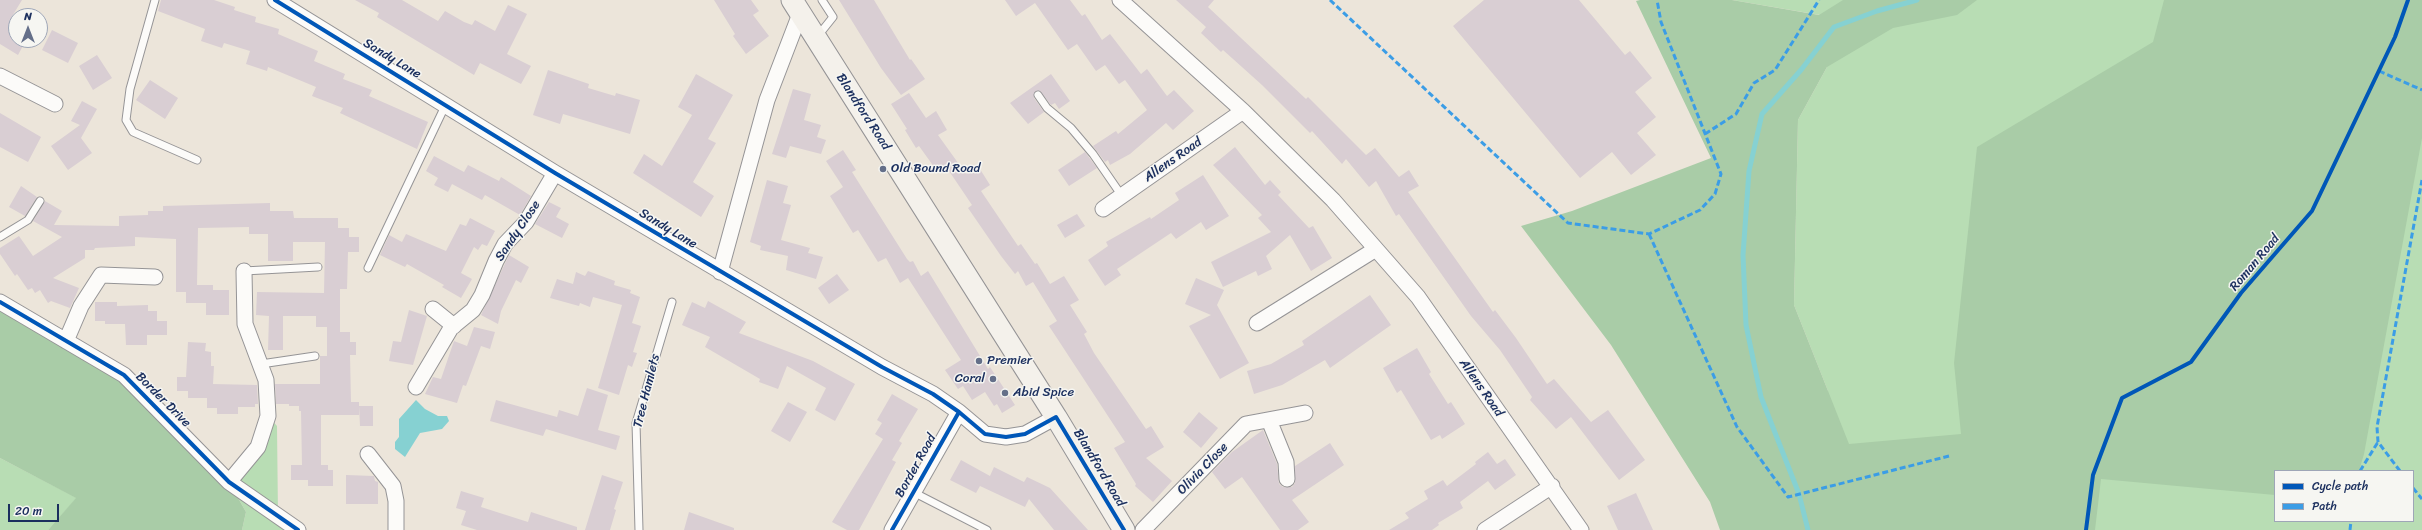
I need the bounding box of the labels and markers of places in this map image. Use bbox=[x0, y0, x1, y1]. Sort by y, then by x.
place label: Old Bound Road bbox=[891, 161, 980, 177]
marker: Old Bound Road bbox=[878, 164, 888, 174]
place label: Premier bbox=[987, 353, 1032, 369]
marker: Premier bbox=[974, 356, 984, 366]
place label: Coral bbox=[955, 371, 985, 387]
marker: Coral bbox=[988, 374, 998, 384]
place label: Abid Spice bbox=[1013, 385, 1074, 401]
marker: Abid Spice bbox=[1000, 388, 1010, 398]

